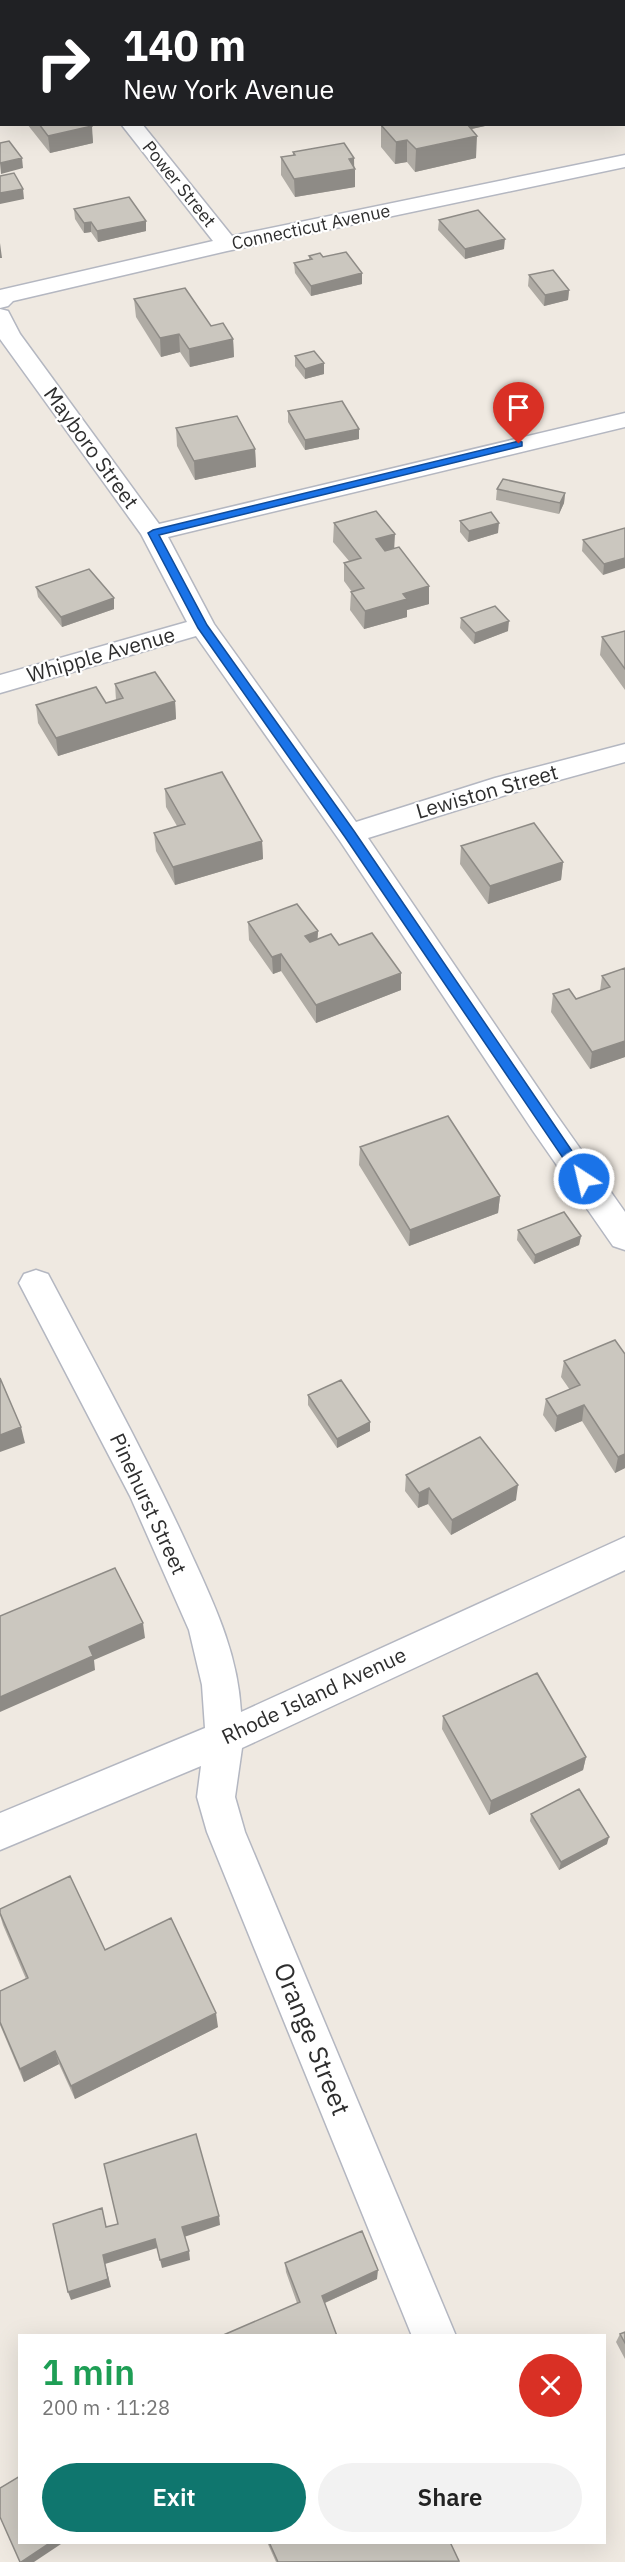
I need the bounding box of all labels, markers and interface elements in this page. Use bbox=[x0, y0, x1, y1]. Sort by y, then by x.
text: 140 m bbox=[123, 18, 246, 73]
icon: right bbox=[24, 24, 102, 102]
text: New York Avenue bbox=[123, 71, 334, 106]
street label: Power Street bbox=[138, 136, 221, 231]
street label: Connecticut Avenue bbox=[230, 198, 392, 255]
street label: Mayboro Street bbox=[38, 381, 146, 514]
pin bbox=[493, 382, 544, 444]
icon: arrive bbox=[502, 391, 535, 424]
street label: Whipple Avenue bbox=[24, 620, 178, 689]
street label: Lewiston Street bbox=[412, 757, 561, 825]
position arrow bbox=[552, 1147, 616, 1211]
street label: Pinehurst Street bbox=[104, 1428, 194, 1579]
street label: Rhode Island Avenue bbox=[217, 1640, 410, 1750]
street label: Orange Street bbox=[267, 1957, 359, 2120]
text: 1 min bbox=[42, 2348, 135, 2395]
button: close bbox=[519, 2354, 582, 2417]
text: 200 m · 11:28 bbox=[42, 2394, 170, 2421]
button: Exit bbox=[42, 2463, 306, 2532]
button: Share bbox=[318, 2463, 582, 2532]

